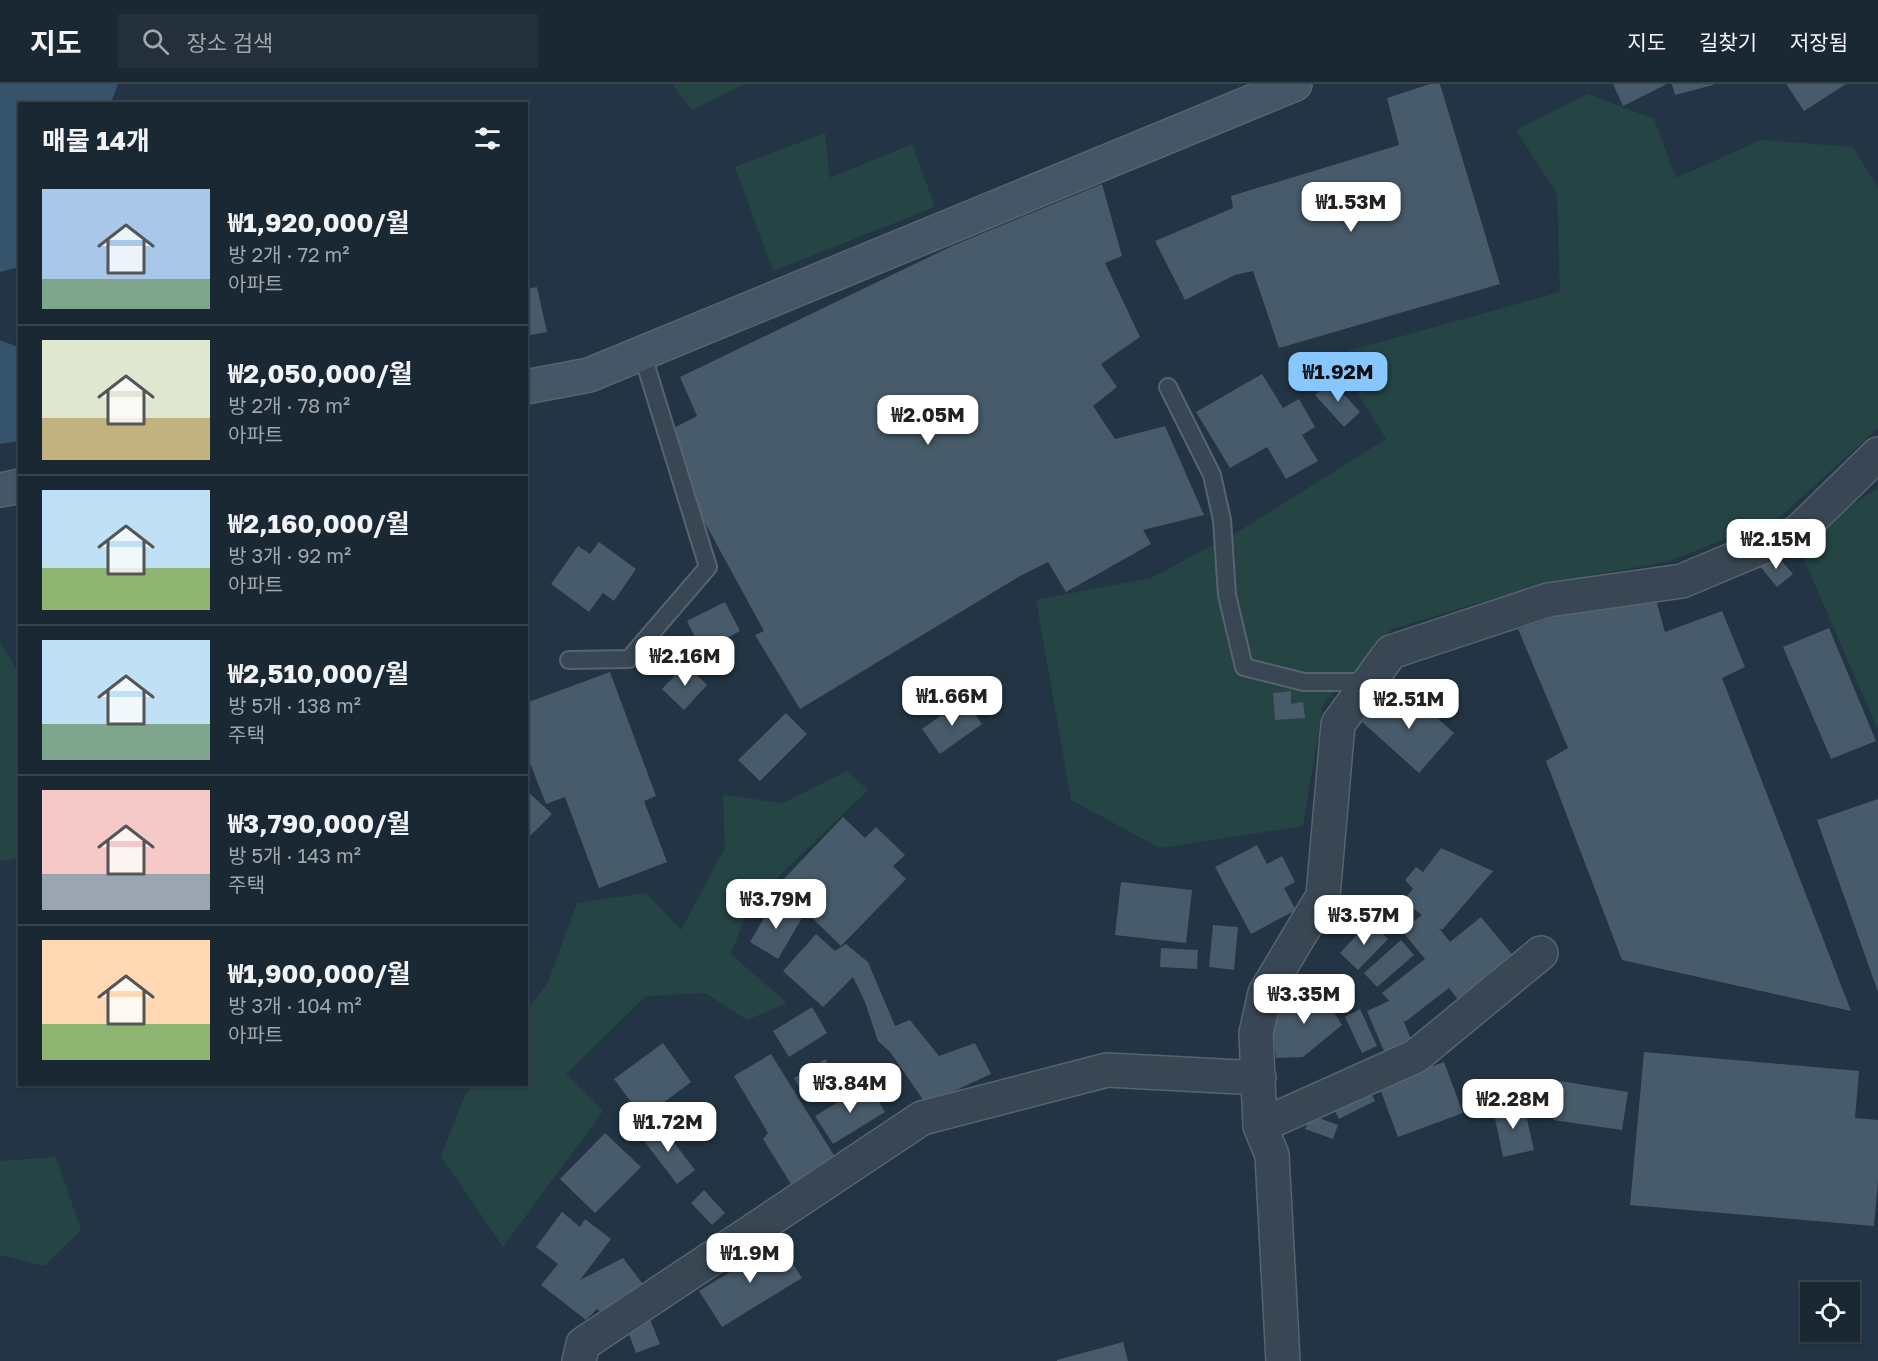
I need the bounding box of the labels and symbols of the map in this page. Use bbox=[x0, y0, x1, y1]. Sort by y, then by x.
pin: ₩1.53M bbox=[1302, 182, 1400, 233]
pin: ₩1.92M bbox=[1289, 352, 1387, 403]
pin: ₩2.05M bbox=[879, 395, 977, 446]
pin: ₩2.15M bbox=[1727, 519, 1825, 570]
pin: ₩2.16M bbox=[636, 636, 734, 687]
pin: ₩1.66M bbox=[903, 676, 1001, 727]
pin: ₩2.51M bbox=[1360, 679, 1458, 730]
pin: ₩3.79M bbox=[727, 879, 825, 930]
pin: ₩3.57M bbox=[1315, 895, 1413, 946]
pin: ₩3.35M bbox=[1255, 974, 1353, 1025]
pin: ₩3.84M bbox=[801, 1063, 899, 1114]
pin: ₩2.28M bbox=[1464, 1079, 1562, 1130]
pin: ₩1.72M bbox=[619, 1102, 717, 1153]
pin: ₩1.9M bbox=[708, 1233, 792, 1284]

